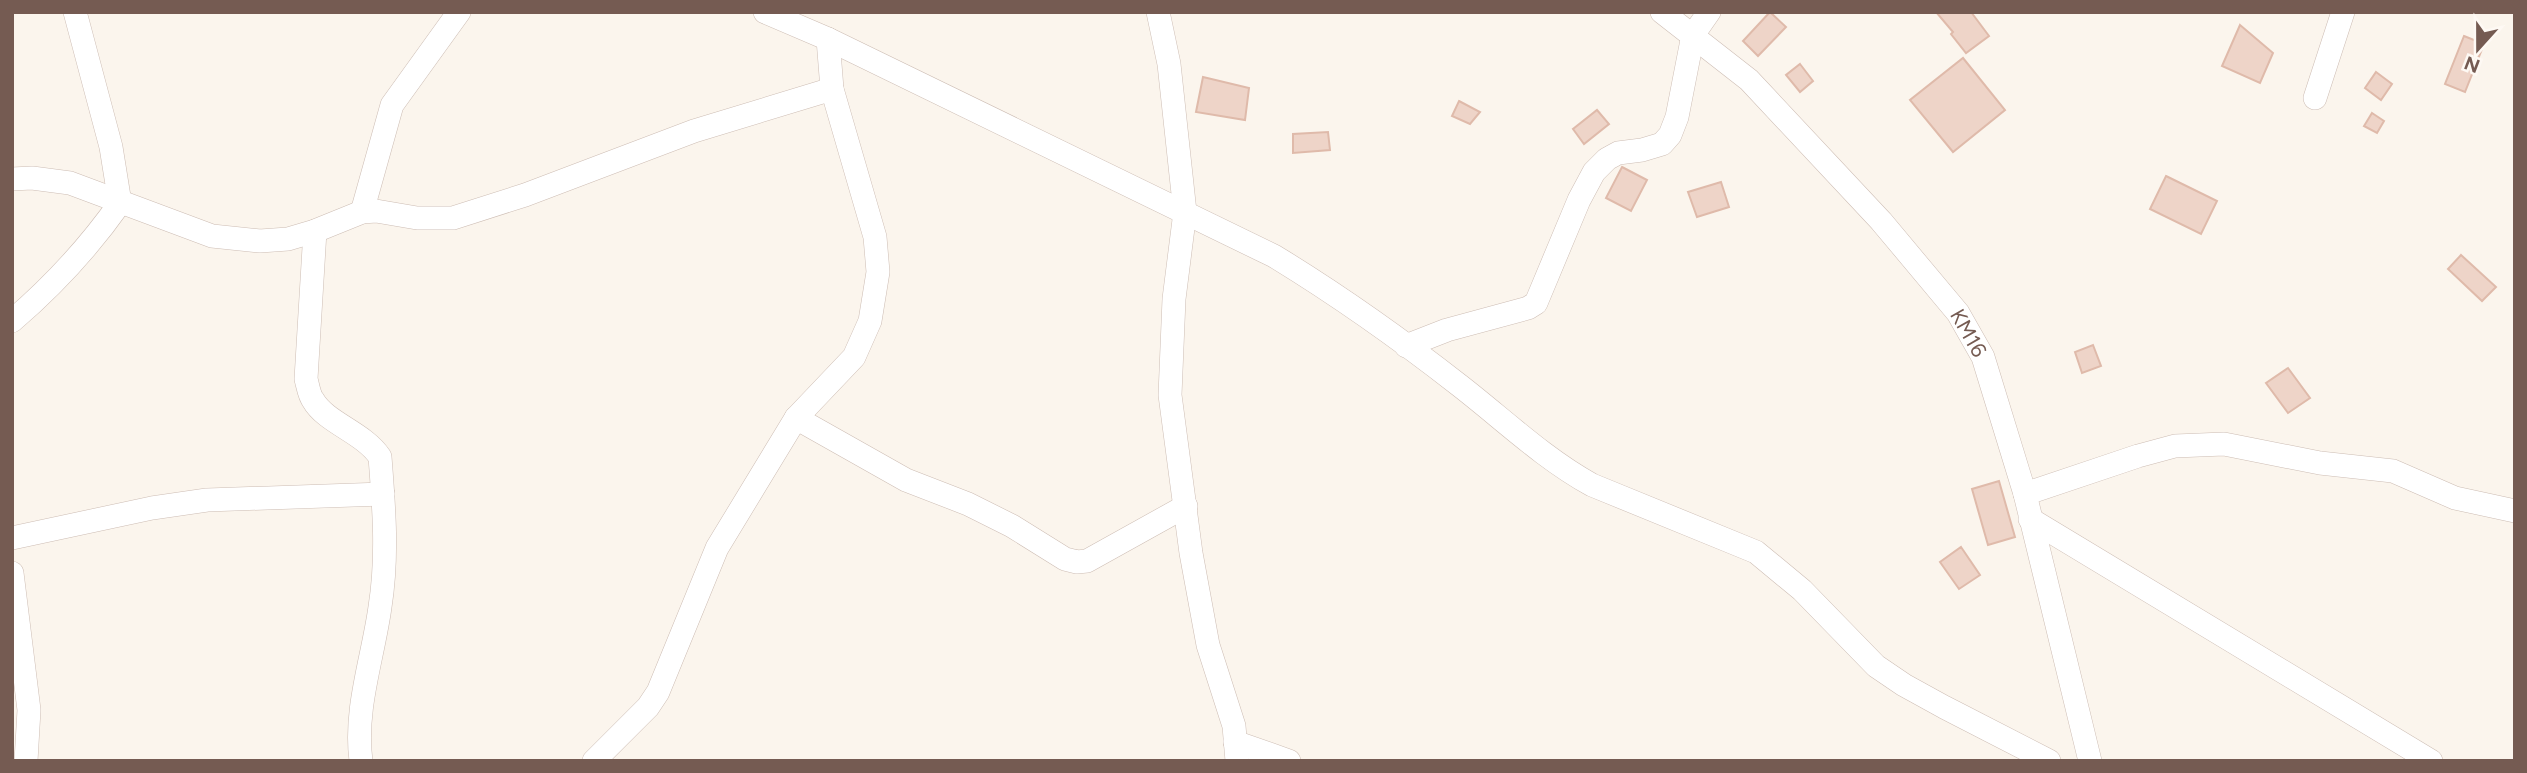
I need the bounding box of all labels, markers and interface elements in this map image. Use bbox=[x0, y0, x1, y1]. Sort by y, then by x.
north arrow bbox=[2443, 14, 2513, 84]
text: N bbox=[2461, 51, 2483, 78]
street label: KM16 bbox=[1946, 304, 1993, 361]

